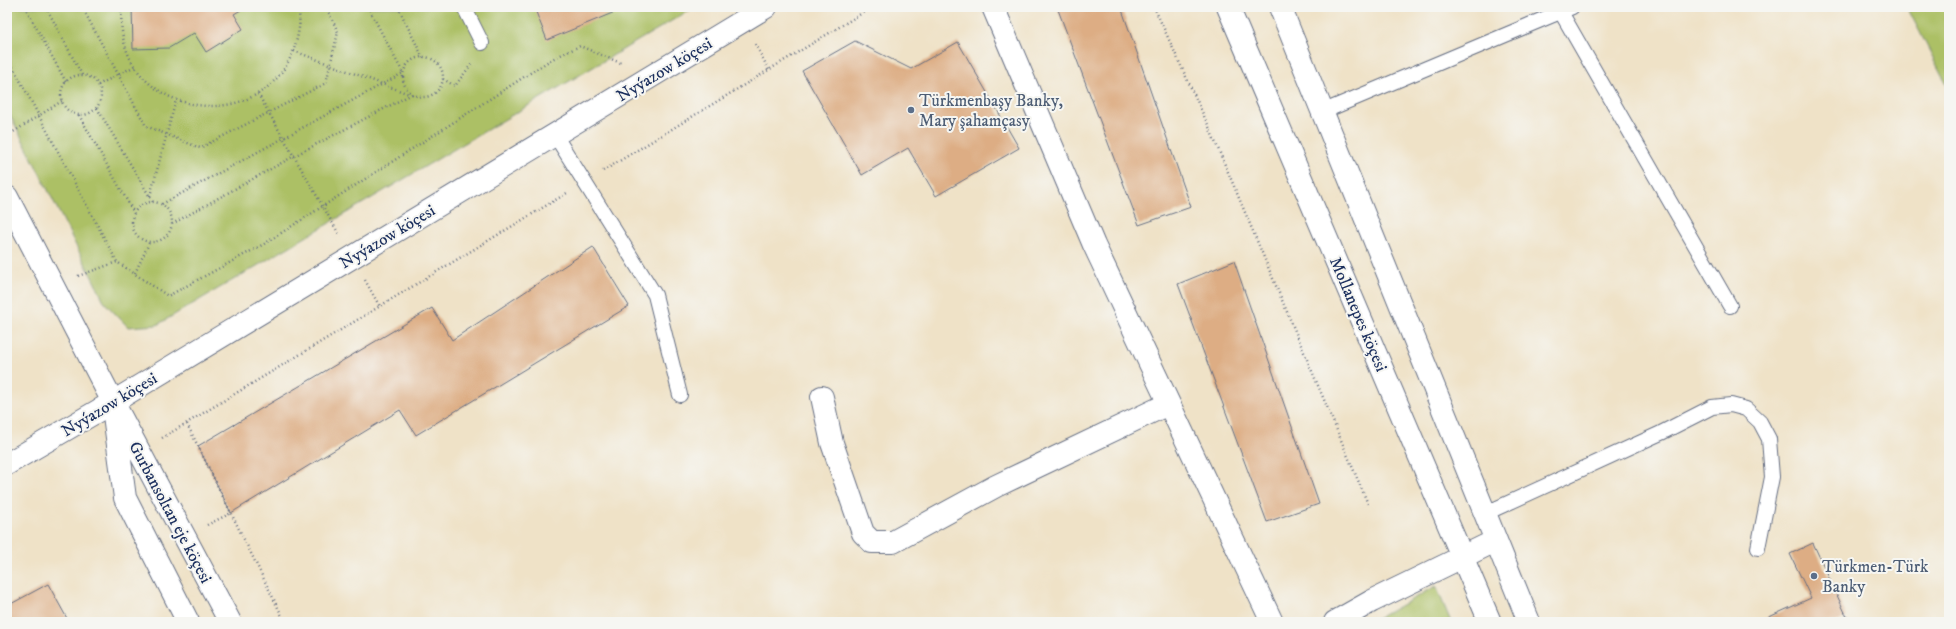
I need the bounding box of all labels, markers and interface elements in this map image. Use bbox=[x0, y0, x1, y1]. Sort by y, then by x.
street label: Nyýazow köçesi bbox=[613, 33, 716, 107]
place label: Türkmenbaşy Banky, Mary şahamçasy bbox=[919, 90, 1063, 132]
marker: Türkmenbaşy Banky, Mary şahamçasy bbox=[906, 105, 916, 115]
street label: Nyýazow köçesi bbox=[336, 200, 439, 274]
street label: Mollanepes köçesi bbox=[1324, 254, 1392, 375]
street label: Nyýazow köçesi bbox=[58, 368, 161, 442]
street label: Gurbansoltan eje köçesi bbox=[123, 438, 217, 587]
place label: Türkmen-Türk Banky bbox=[1822, 556, 1929, 598]
marker: Türkmen-Türk Banky bbox=[1809, 571, 1819, 581]

